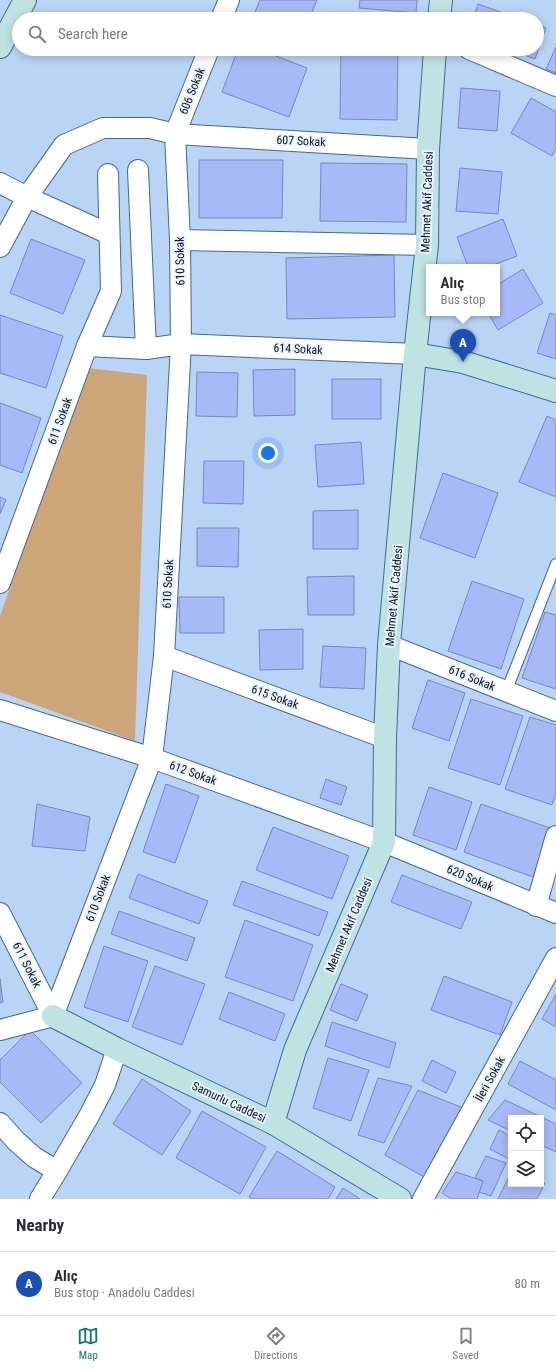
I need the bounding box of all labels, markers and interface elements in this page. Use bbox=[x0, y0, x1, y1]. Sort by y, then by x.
search box bbox=[12, 12, 544, 56]
icon: search bbox=[26, 23, 48, 45]
text: Search here bbox=[58, 25, 128, 43]
street label: 606 Sokak bbox=[176, 65, 208, 116]
street label: 607 Sokak bbox=[276, 133, 327, 149]
street label: Mehmet Akif Caddesi bbox=[418, 151, 436, 253]
street label: 610 Sokak bbox=[173, 236, 187, 286]
popup bbox=[426, 264, 500, 316]
text: Alıç bbox=[441, 274, 464, 292]
text: Bus stop bbox=[441, 292, 485, 307]
pin: A bbox=[450, 329, 476, 362]
street label: 614 Sokak bbox=[273, 341, 324, 357]
street label: 611 Sokak bbox=[45, 395, 75, 447]
your location bbox=[258, 443, 278, 463]
street label: Mehmet Akif Caddesi bbox=[383, 545, 405, 647]
street label: 610 Sokak bbox=[160, 558, 176, 609]
street label: 616 Sokak bbox=[447, 662, 498, 694]
street label: 615 Sokak bbox=[249, 682, 301, 712]
street label: 612 Sokak bbox=[167, 758, 219, 788]
street label: 620 Sokak bbox=[445, 862, 496, 894]
street label: 610 Sokak bbox=[83, 872, 114, 924]
street label: Mehmet Akif Caddesi bbox=[323, 876, 375, 974]
street label: 611 Sokak bbox=[10, 940, 45, 991]
street label: İleri Sokak bbox=[471, 1053, 508, 1104]
street label: Samurlu Caddesi bbox=[190, 1079, 268, 1125]
map controls bbox=[508, 1115, 544, 1187]
button: locate bbox=[508, 1115, 544, 1151]
button: layers bbox=[508, 1151, 544, 1187]
text: Nearby bbox=[16, 1215, 64, 1235]
text: Alıç bbox=[54, 1267, 78, 1285]
text: A bbox=[25, 1276, 33, 1291]
text: 80 m bbox=[514, 1276, 540, 1291]
text: Bus stop · Anadolu Caddesi bbox=[54, 1285, 195, 1300]
tab: Map bbox=[77, 1325, 99, 1362]
tab: Directions bbox=[254, 1325, 298, 1362]
tab: Saved bbox=[453, 1325, 479, 1362]

